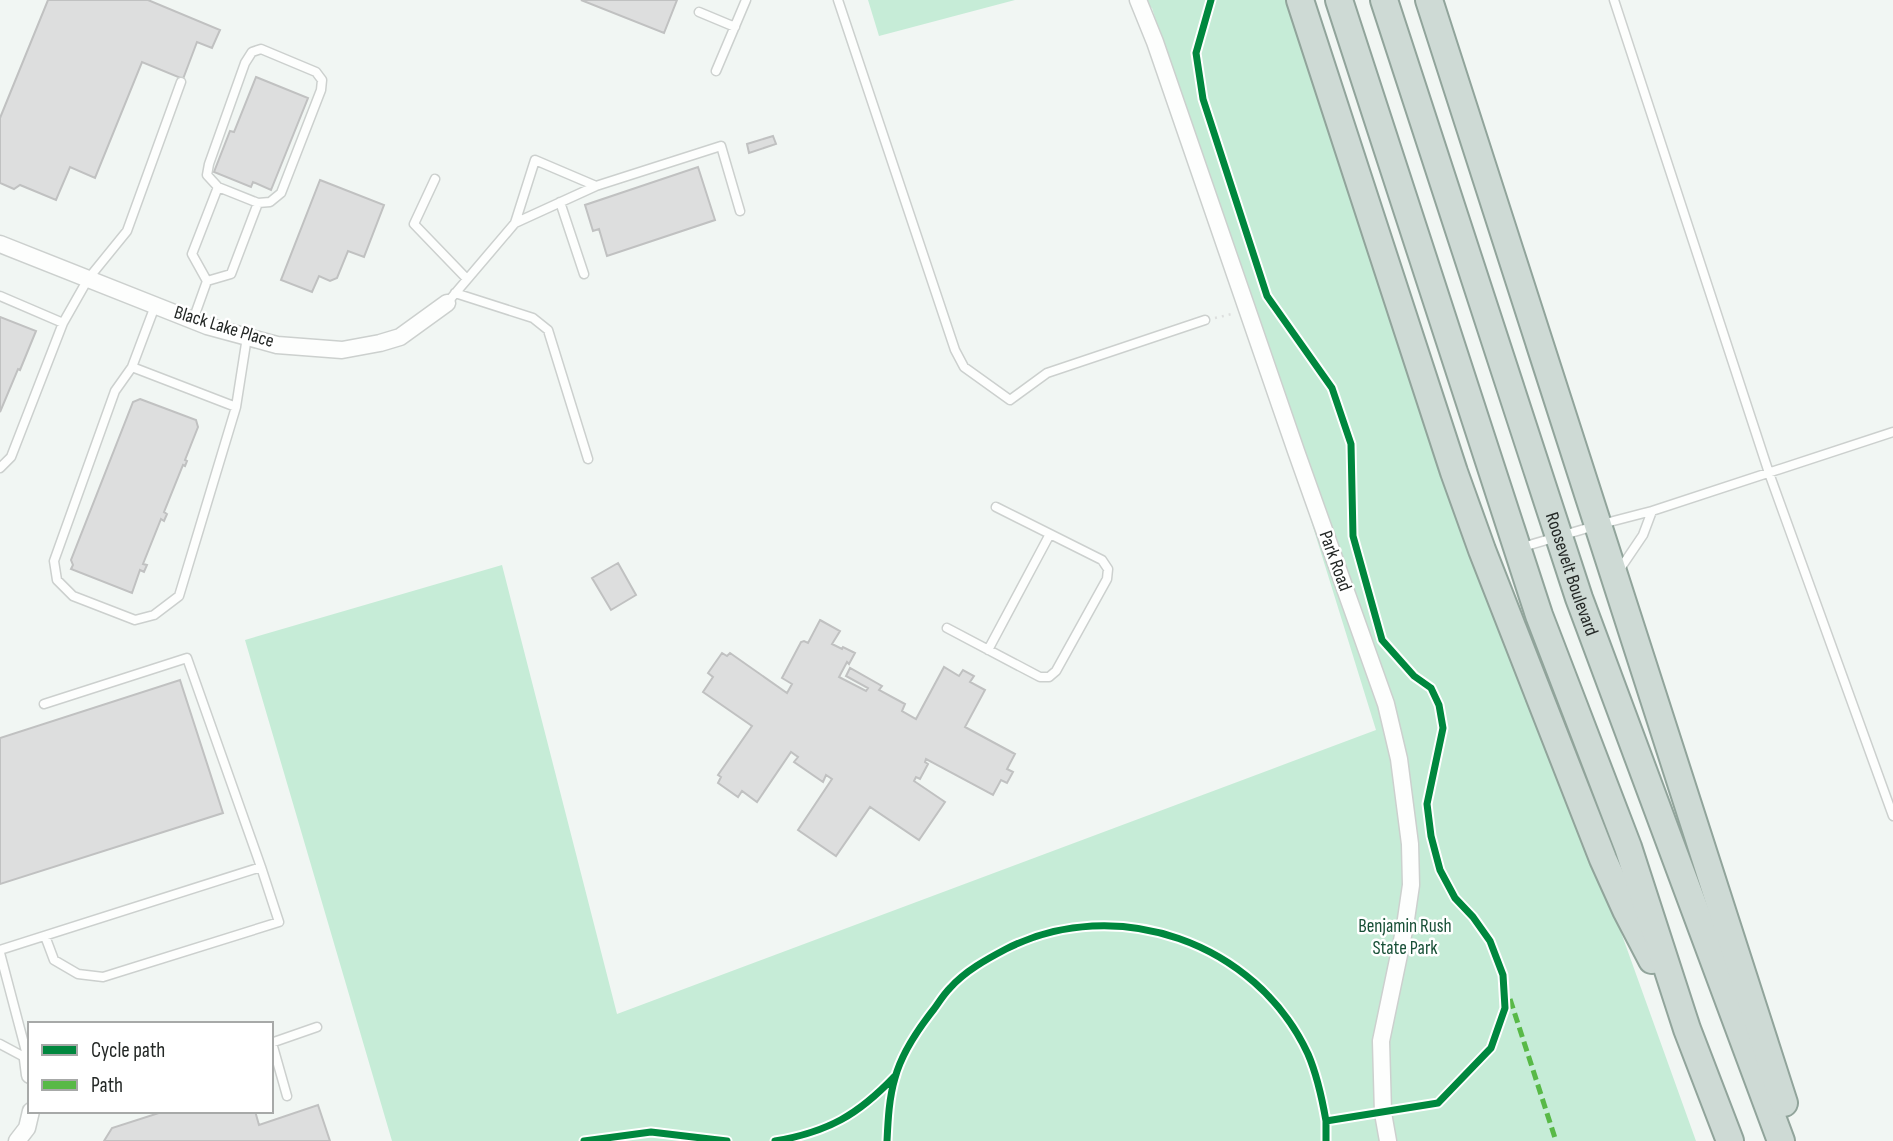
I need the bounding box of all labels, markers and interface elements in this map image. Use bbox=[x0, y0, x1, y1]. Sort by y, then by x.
street label: Black Lake Place bbox=[171, 301, 277, 353]
street label: Roosevelt Boulevard bbox=[1540, 509, 1604, 639]
street label: Park Road bbox=[1314, 528, 1356, 594]
park label: Benjamin Rush State Park bbox=[1358, 915, 1452, 960]
legend bbox=[28, 1022, 273, 1113]
text: Cycle path bbox=[91, 1038, 165, 1063]
text: Path bbox=[91, 1073, 123, 1098]

